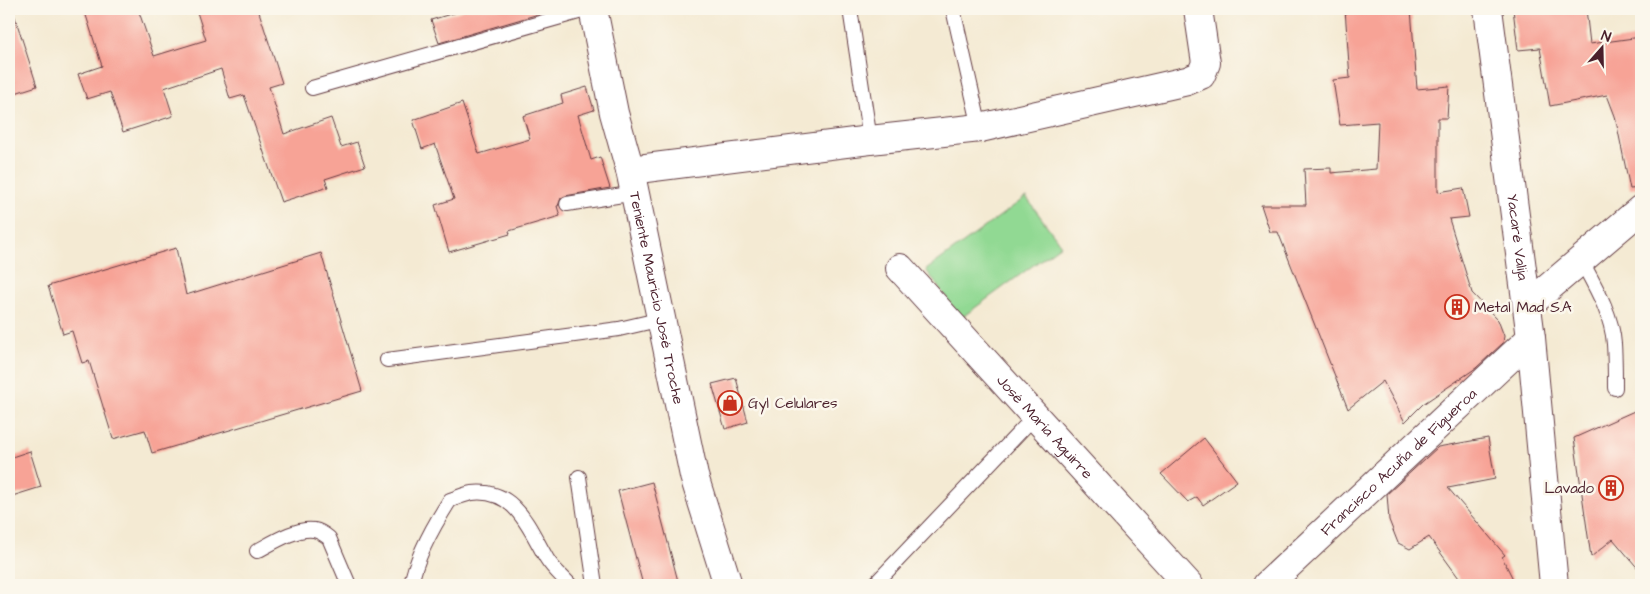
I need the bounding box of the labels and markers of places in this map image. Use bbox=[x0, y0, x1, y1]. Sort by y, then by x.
building icon: Metal Mad S.A bbox=[1444, 294, 1470, 320]
place label: Metal Mad S.A bbox=[1474, 297, 1572, 318]
shop icon: Gyl Celulares bbox=[717, 390, 743, 416]
place label: Gyl Celulares bbox=[748, 393, 838, 415]
building icon: Lavado bbox=[1598, 475, 1624, 501]
place label: Lavado bbox=[1544, 478, 1595, 499]

